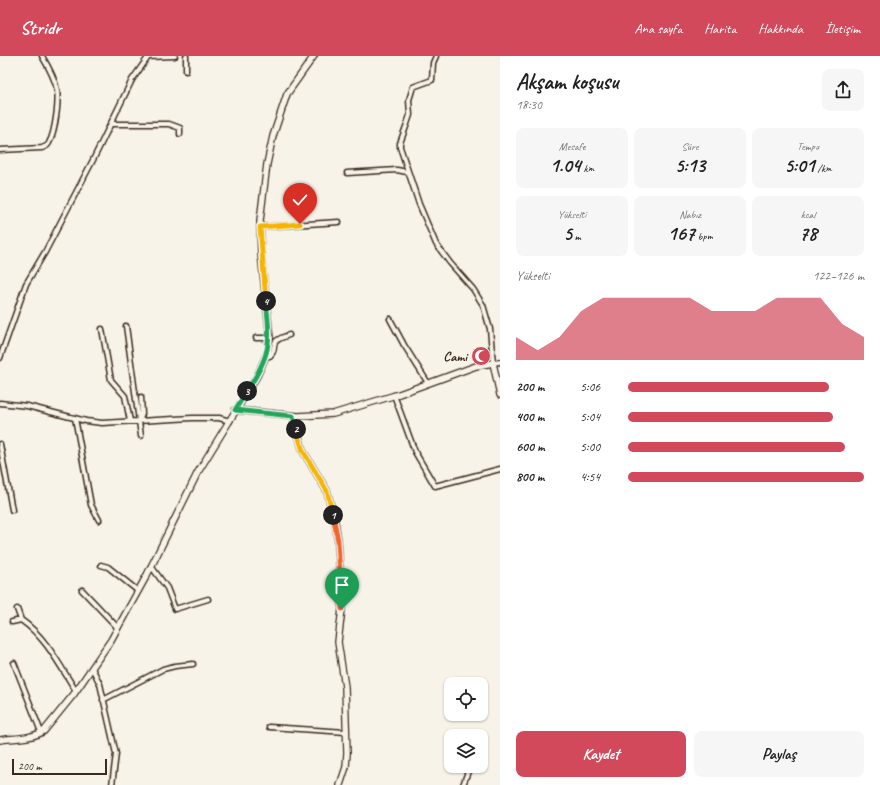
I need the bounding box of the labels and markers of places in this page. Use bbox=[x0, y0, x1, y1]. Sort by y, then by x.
pin bbox=[283, 183, 317, 224]
pin: 4 bbox=[256, 291, 276, 311]
mosque icon: Cami bbox=[470, 345, 492, 367]
place label: Cami bbox=[443, 348, 469, 365]
pin: 3 bbox=[237, 381, 257, 401]
pin: 2 bbox=[286, 419, 306, 439]
pin: 1 bbox=[323, 505, 343, 525]
pin bbox=[325, 568, 359, 609]

